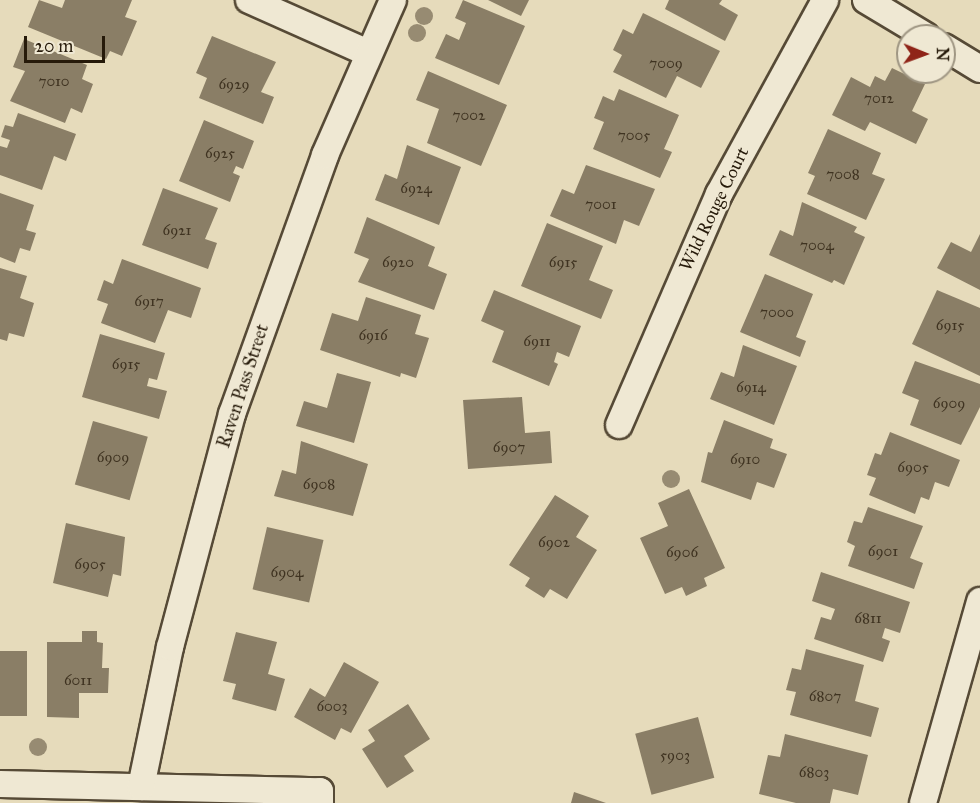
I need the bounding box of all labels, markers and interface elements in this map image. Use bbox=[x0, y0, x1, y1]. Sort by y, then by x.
scale bar bbox=[27, 24, 108, 62]
north arrow bbox=[896, 24, 956, 84]
text: 20 m bbox=[35, 35, 73, 57]
text: N bbox=[933, 47, 952, 61]
house number: 7009 bbox=[649, 55, 683, 73]
house number: 7010 bbox=[38, 73, 70, 91]
house number: 6929 bbox=[218, 76, 250, 94]
house number: 7012 bbox=[864, 90, 894, 108]
house number: 7002 bbox=[453, 107, 485, 125]
house number: 7005 bbox=[618, 127, 650, 145]
street label: Wild Rouge Court bbox=[675, 144, 753, 274]
house number: 6925 bbox=[205, 145, 235, 163]
house number: 7008 bbox=[826, 166, 860, 184]
house number: 6924 bbox=[400, 180, 432, 198]
house number: 7001 bbox=[585, 196, 617, 214]
house number: 6921 bbox=[162, 222, 192, 240]
house number: 7004 bbox=[800, 237, 834, 255]
house number: 6920 bbox=[382, 254, 414, 272]
house number: 6915 bbox=[549, 254, 577, 272]
house number: 6917 bbox=[134, 293, 164, 311]
house number: 7000 bbox=[760, 304, 794, 322]
house number: 6915 bbox=[936, 317, 964, 335]
street label: Raven Pass Street bbox=[213, 321, 273, 451]
house number: 6916 bbox=[358, 327, 388, 345]
house number: 6911 bbox=[523, 333, 551, 351]
house number: 6915 bbox=[112, 356, 140, 374]
house number: 6914 bbox=[736, 379, 766, 397]
house number: 6909 bbox=[933, 395, 965, 413]
house number: 6907 bbox=[493, 439, 525, 457]
house number: 6909 bbox=[97, 449, 129, 467]
house number: 6910 bbox=[730, 451, 760, 469]
house number: 6905 bbox=[897, 459, 929, 477]
house number: 6908 bbox=[303, 476, 335, 494]
house number: 6902 bbox=[538, 534, 570, 552]
house number: 6901 bbox=[868, 543, 898, 561]
house number: 6906 bbox=[666, 544, 698, 562]
house number: 6905 bbox=[74, 556, 106, 574]
house number: 6904 bbox=[271, 564, 303, 582]
house number: 6811 bbox=[854, 610, 882, 628]
house number: 6011 bbox=[64, 672, 92, 690]
house number: 6807 bbox=[809, 688, 841, 706]
house number: 6003 bbox=[316, 698, 348, 716]
house number: 5903 bbox=[660, 747, 690, 765]
house number: 6803 bbox=[799, 764, 829, 782]

